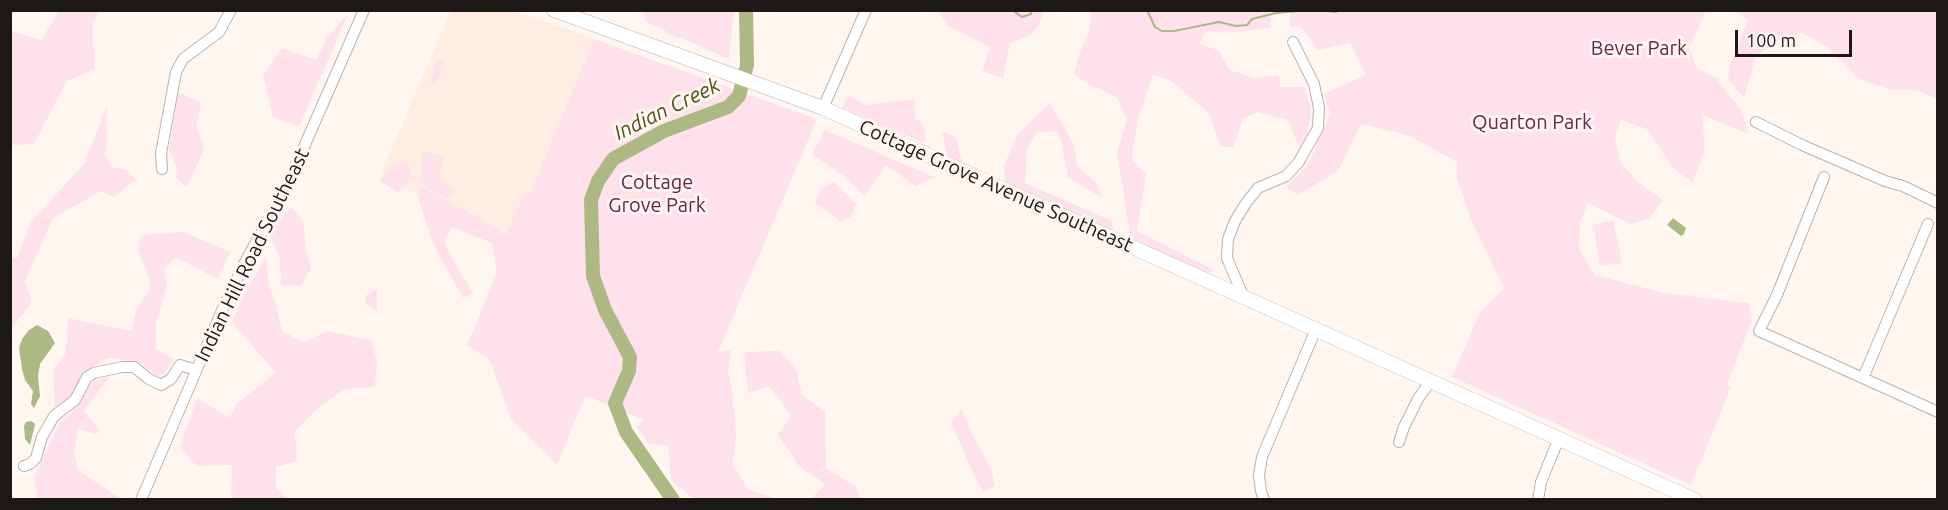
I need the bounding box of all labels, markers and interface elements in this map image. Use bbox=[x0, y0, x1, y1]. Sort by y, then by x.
scale bar bbox=[1738, 18, 1855, 56]
text: 100 m bbox=[1746, 30, 1796, 50]
park label: Bever Park bbox=[1591, 36, 1687, 60]
water label: Indian Creek bbox=[610, 72, 724, 146]
park label: Quarton Park bbox=[1472, 110, 1592, 134]
street label: Cottage Grove Avenue Southeast bbox=[855, 115, 1137, 257]
street label: Indian Hill Road Southeast bbox=[190, 144, 314, 366]
park label: Cottage Grove Park bbox=[608, 170, 706, 217]

